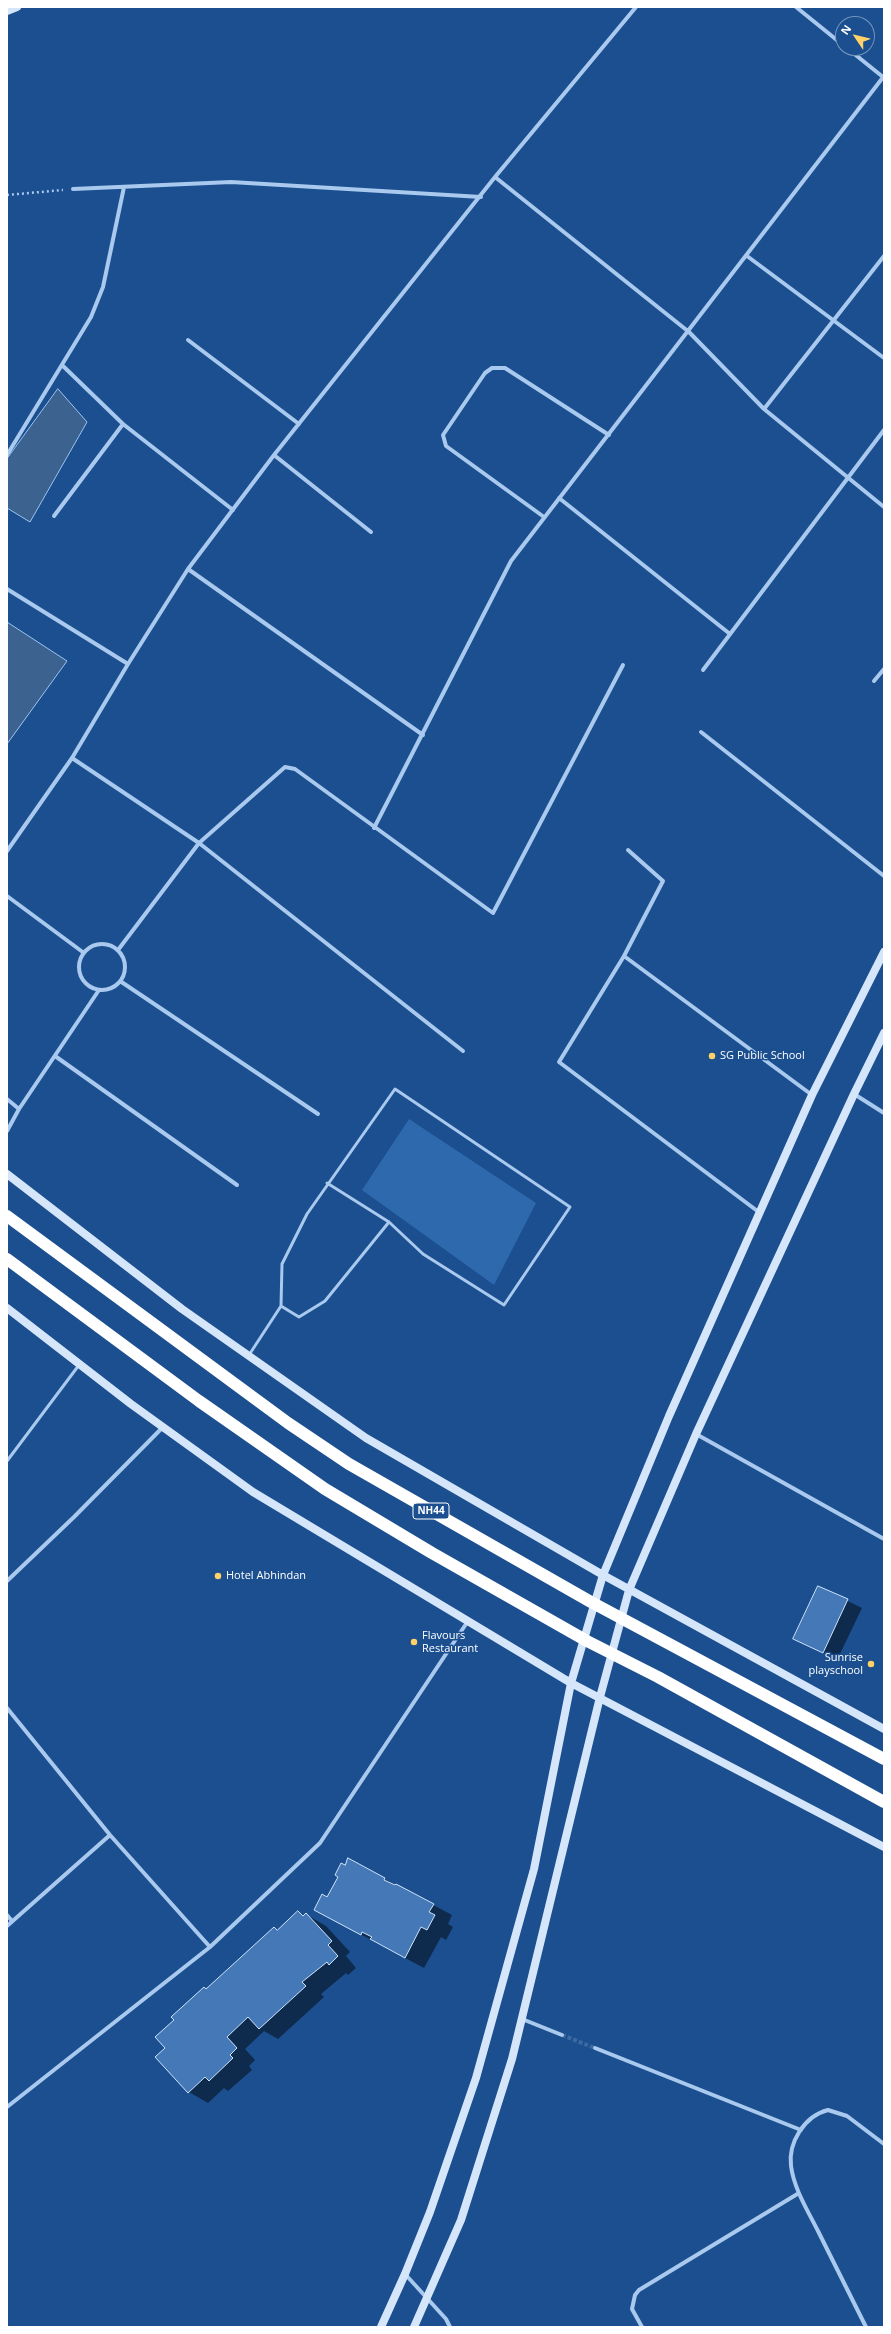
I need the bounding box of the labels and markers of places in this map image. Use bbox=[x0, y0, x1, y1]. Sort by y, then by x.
place label: SG Public School bbox=[720, 1049, 805, 1063]
marker: SG Public School bbox=[707, 1051, 717, 1061]
place label: Hotel Abhindan bbox=[226, 1569, 306, 1583]
marker: Hotel Abhindan bbox=[213, 1571, 223, 1581]
place label: Flavours Restaurant bbox=[422, 1629, 478, 1655]
marker: Flavours Restaurant bbox=[409, 1637, 419, 1647]
place label: Sunrise playschool bbox=[809, 1651, 863, 1677]
marker: Sunrise playschool bbox=[866, 1659, 876, 1669]

